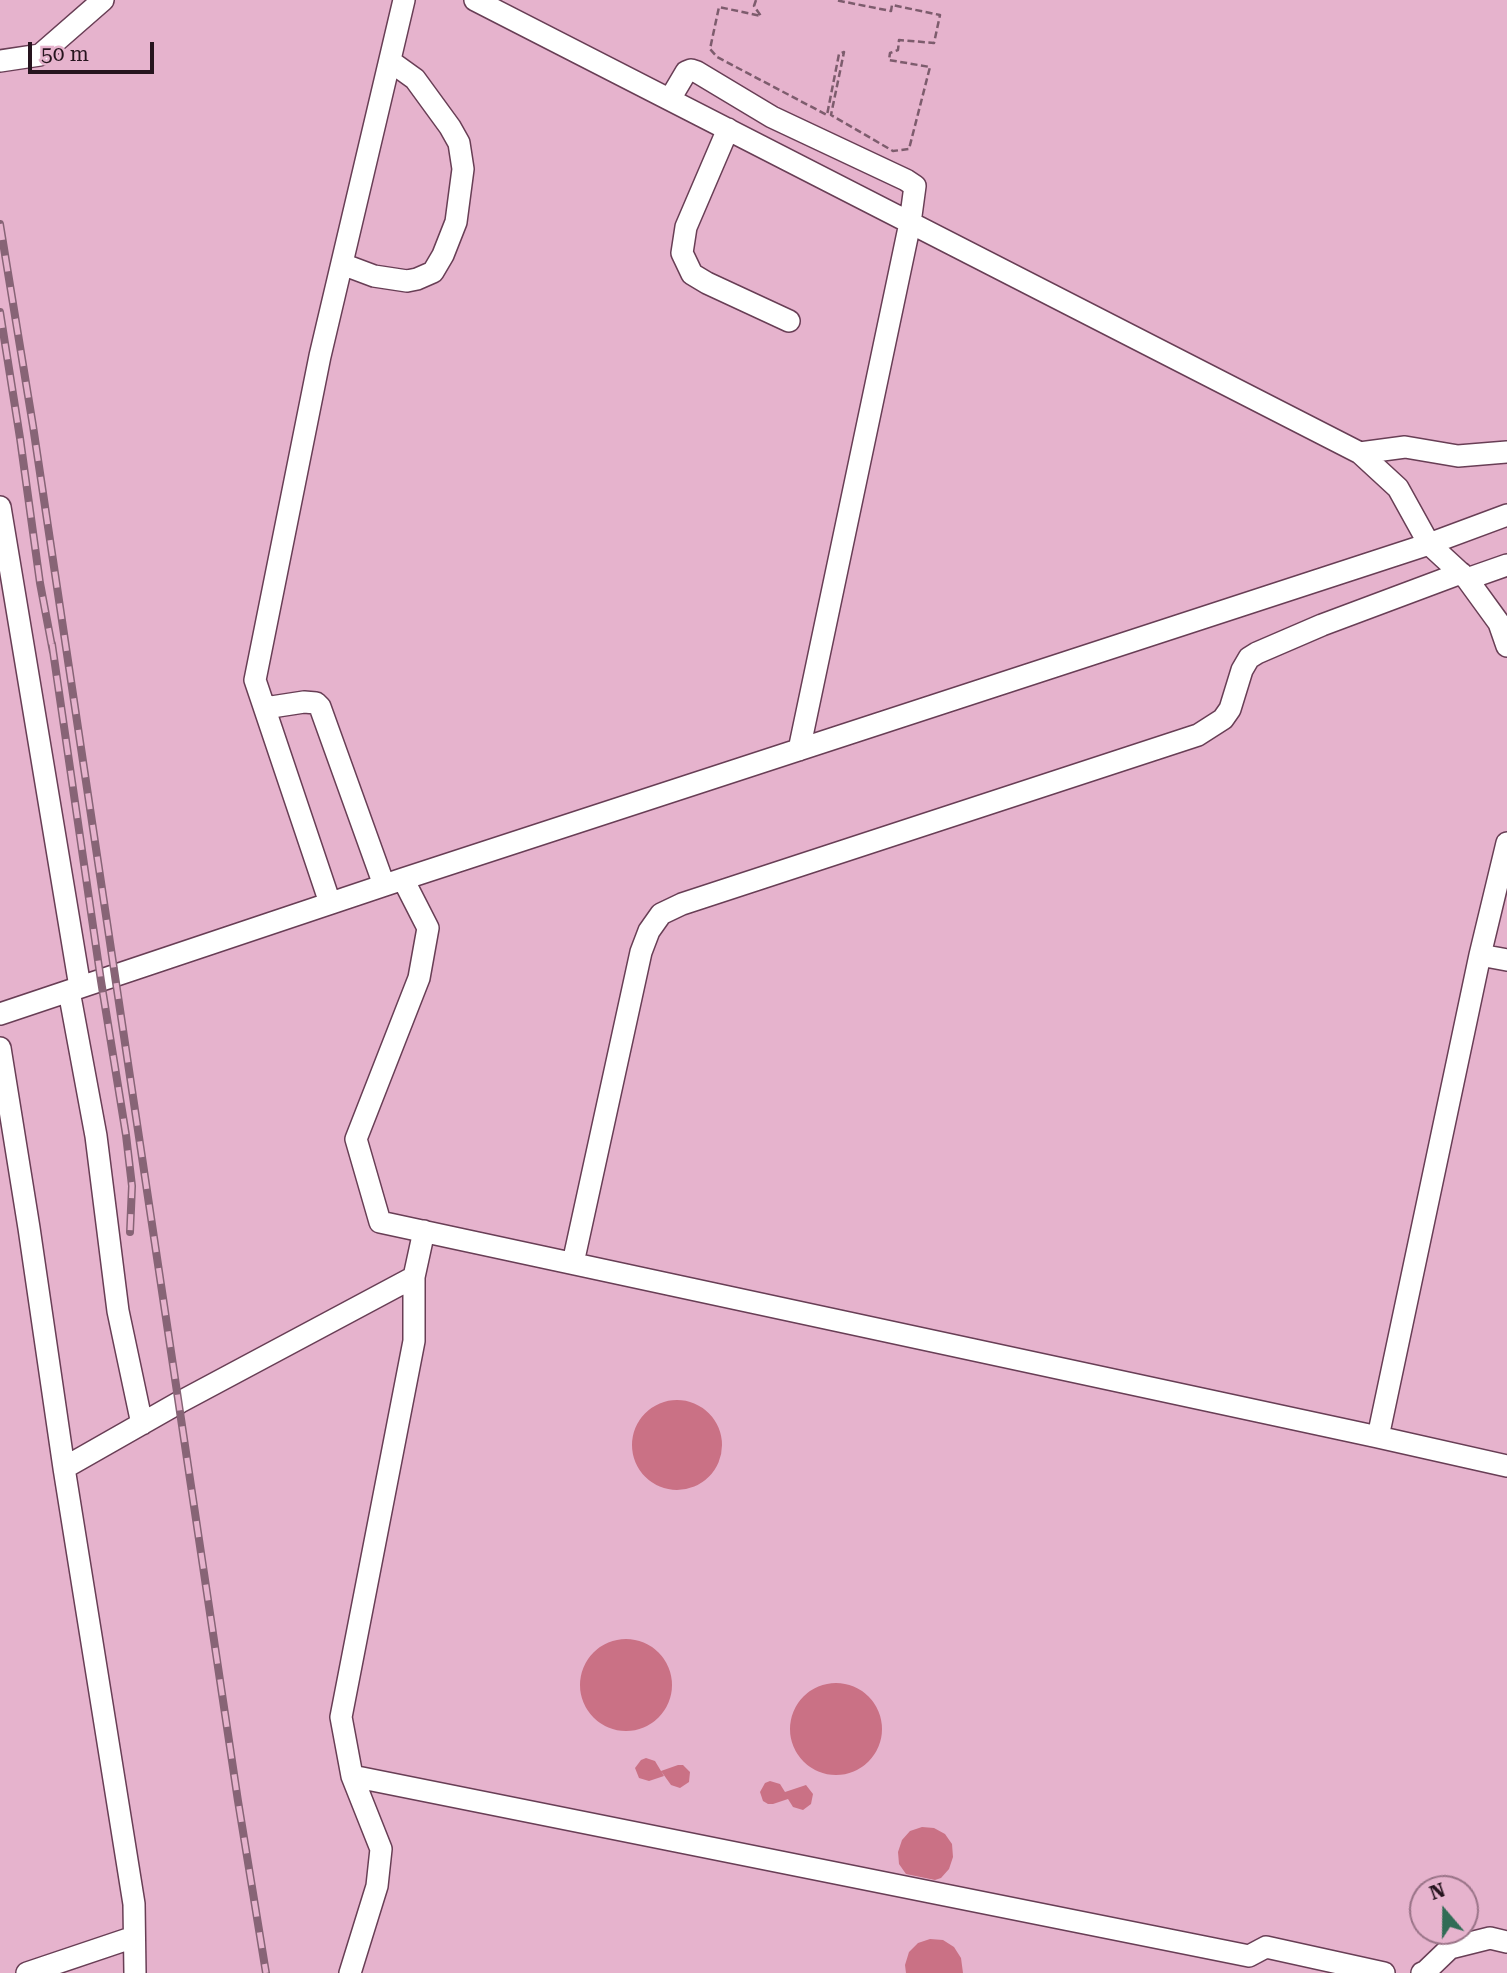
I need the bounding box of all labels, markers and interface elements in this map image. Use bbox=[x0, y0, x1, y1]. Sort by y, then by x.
scale bar bbox=[32, 28, 158, 72]
text: 50 m bbox=[41, 42, 89, 66]
north arrow bbox=[1409, 1875, 1479, 1945]
text: N bbox=[1427, 1878, 1448, 1905]

